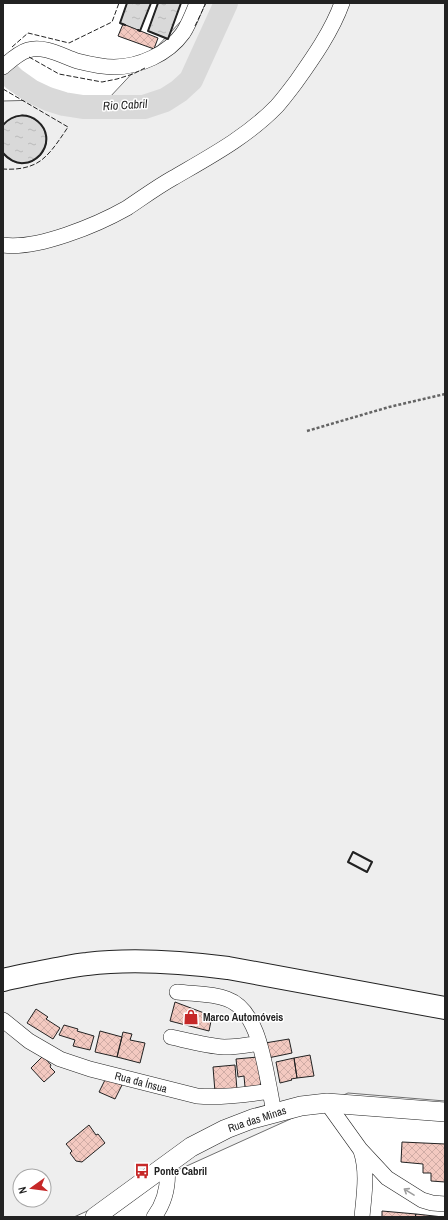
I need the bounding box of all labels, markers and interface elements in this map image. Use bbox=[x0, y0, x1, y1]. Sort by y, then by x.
water label: Rio Cabril bbox=[102, 96, 148, 114]
shop icon: Marco Automóveis bbox=[182, 1008, 200, 1026]
place label: Marco Automóveis bbox=[203, 1010, 283, 1024]
street label: Rua da Ínsua bbox=[113, 1068, 169, 1096]
street label: Rua das Minas bbox=[226, 1103, 288, 1135]
bus stop icon: Ponte Cabril bbox=[133, 1162, 151, 1180]
place label: Ponte Cabril bbox=[154, 1164, 207, 1178]
north arrow bbox=[12, 1168, 52, 1208]
text: N bbox=[15, 1186, 30, 1195]
one-way arrow bbox=[404, 1188, 415, 1196]

